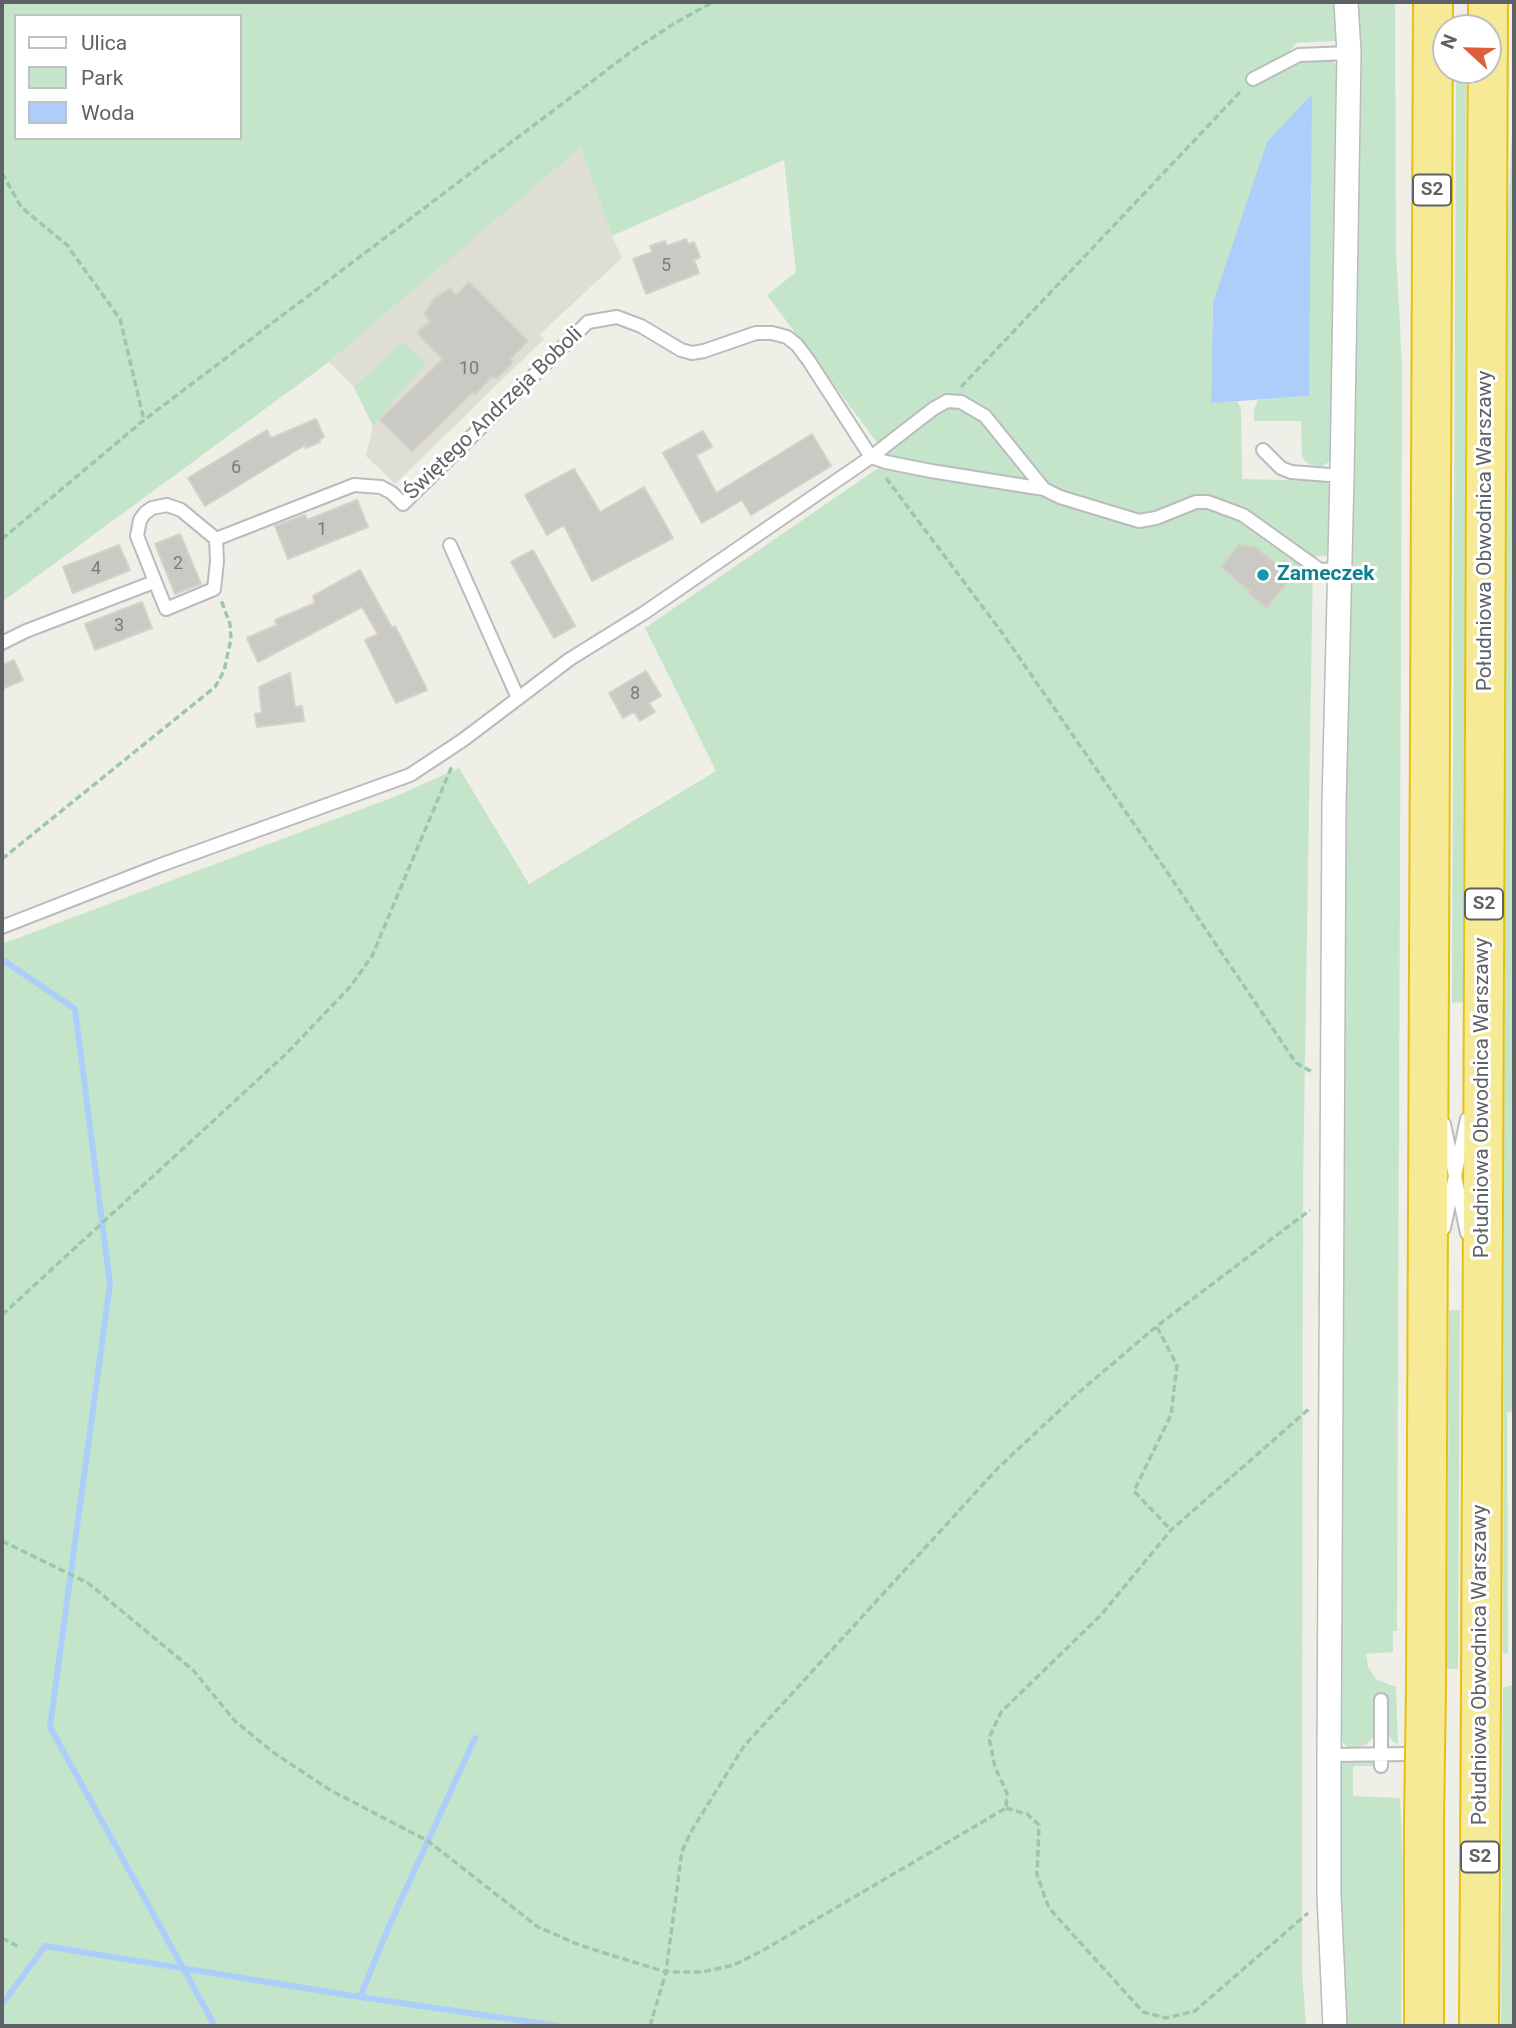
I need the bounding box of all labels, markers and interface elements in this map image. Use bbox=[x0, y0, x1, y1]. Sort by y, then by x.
legend bbox=[14, 14, 242, 140]
north arrow bbox=[1432, 14, 1502, 84]
text: Ulica bbox=[81, 31, 127, 55]
text: N bbox=[1436, 31, 1462, 52]
text: Park bbox=[81, 66, 123, 90]
text: Woda bbox=[81, 101, 135, 125]
road number: S2 bbox=[1413, 174, 1451, 206]
house number: 5 bbox=[661, 255, 671, 277]
street label: Świętego Andrzeja Boboli bbox=[400, 322, 588, 506]
house number: 10 bbox=[459, 358, 479, 380]
street label: Południowa Obwodnica Warszawy bbox=[1473, 371, 1499, 691]
house number: 6 bbox=[231, 457, 241, 479]
house number: 1 bbox=[317, 519, 327, 541]
house number: 2 bbox=[173, 553, 183, 575]
house number: 4 bbox=[91, 558, 101, 580]
place label: Zameczek bbox=[1277, 562, 1375, 588]
marker: Zameczek bbox=[1255, 567, 1271, 583]
house number: 3 bbox=[114, 615, 124, 637]
house number: 8 bbox=[630, 683, 640, 705]
road number: S2 bbox=[1465, 888, 1503, 920]
street label: Południowa Obwodnica Warszawy bbox=[1470, 938, 1496, 1258]
street label: Południowa Obwodnica Warszawy bbox=[1468, 1505, 1494, 1825]
road number: S2 bbox=[1461, 1842, 1499, 1872]

